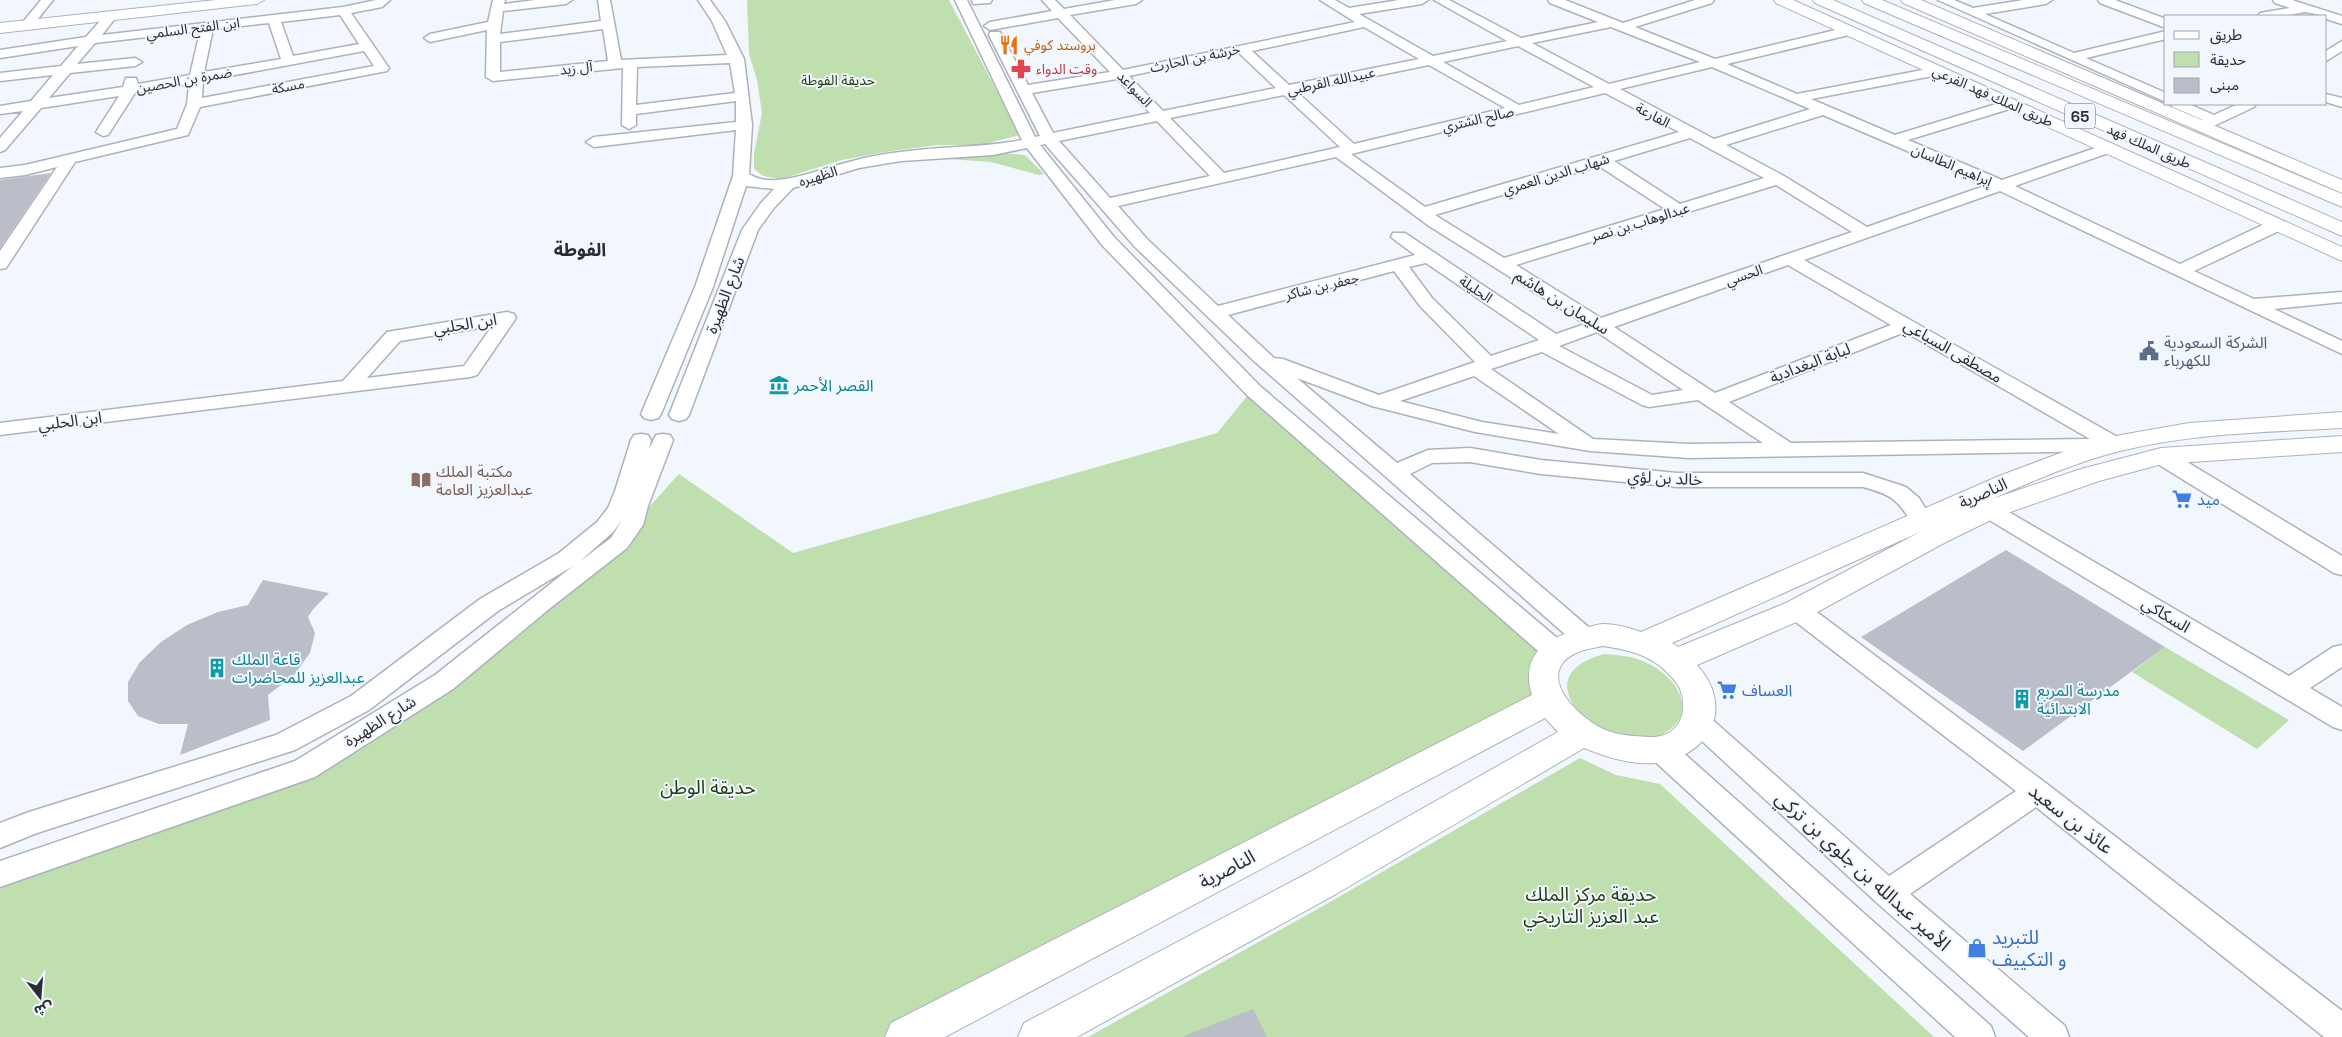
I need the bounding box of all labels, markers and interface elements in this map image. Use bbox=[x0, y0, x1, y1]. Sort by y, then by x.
street label: ابن الفتح السلمي bbox=[145, 13, 241, 45]
legend bbox=[2164, 15, 2327, 105]
text: طريق bbox=[2210, 25, 2242, 45]
restaurant icon: بروستد كوفي bbox=[998, 34, 1020, 56]
place label: بروستد كوفي bbox=[1024, 36, 1096, 56]
street label: خرشة بن الحارث bbox=[1148, 40, 1242, 76]
text: حديقة bbox=[2210, 50, 2246, 69]
street label: آل زيد bbox=[559, 57, 594, 79]
pharmacy icon: وقت الدواء bbox=[1010, 58, 1032, 80]
place label: وقت الدواء bbox=[1036, 60, 1097, 78]
street label: طريق الملك فهد الفرعي bbox=[1929, 61, 2056, 133]
street label: ضمرة بن الحصين bbox=[135, 63, 234, 97]
street label: عبيدالله القرطبي bbox=[1285, 63, 1377, 101]
street label: السواعد bbox=[1113, 67, 1157, 111]
park label: حديقة الفوطة bbox=[801, 71, 875, 89]
street label: مسكة bbox=[270, 74, 306, 98]
text: مبنى bbox=[2210, 75, 2239, 94]
street label: الفارعة bbox=[1633, 98, 1673, 132]
street label: صالح الشتري bbox=[1440, 102, 1517, 138]
road number: 65 bbox=[2065, 104, 2095, 128]
street label: طريق الملك فهد bbox=[2104, 119, 2194, 173]
street label: إبراهيم الطاسان bbox=[1908, 140, 1996, 192]
street label: شهاب الدين العمري bbox=[1500, 149, 1612, 201]
street label: الظهيره bbox=[796, 162, 840, 190]
street label: عبدالوهاب بن نصر bbox=[1587, 198, 1692, 246]
district label: الفوطة bbox=[554, 238, 606, 261]
street label: شارع الظهيرة bbox=[701, 253, 751, 337]
street label: الحسي bbox=[1723, 260, 1766, 292]
street label: سليمان بن هاشم bbox=[1510, 265, 1613, 341]
street label: جعفر بن شاكر bbox=[1282, 268, 1361, 304]
street label: الحليلة bbox=[1456, 271, 1496, 307]
street label: ابن الحلبي bbox=[432, 309, 499, 341]
street label: مصطفى السباعي bbox=[1899, 314, 2006, 389]
place label: الشركة السعودية للكهرباء bbox=[2164, 332, 2267, 371]
street label: لبابة البغدادية bbox=[1767, 338, 1853, 388]
public building icon: الشركة السعودية للكهرباء bbox=[2138, 340, 2160, 362]
museum icon: القصر الأحمر bbox=[768, 374, 790, 396]
place label: القصر الأحمر bbox=[793, 375, 874, 396]
street label: ابن الحلبي bbox=[37, 407, 103, 437]
place label: مكتبة الملك عبدالعزيز العامة bbox=[436, 461, 533, 500]
street label: خالد بن لؤي bbox=[1627, 466, 1703, 492]
library icon: مكتبة الملك عبدالعزيز العامة bbox=[410, 469, 432, 491]
street label: الناصرية bbox=[1955, 473, 2011, 513]
supermarket icon: ميد bbox=[2171, 488, 2193, 510]
place label: ميد bbox=[2197, 489, 2220, 510]
street label: السكاكي bbox=[2137, 592, 2194, 639]
place label: قاعة الملك عبدالعزيز للمحاضرات bbox=[232, 649, 365, 688]
building icon: قاعة الملك عبدالعزيز للمحاضرات bbox=[206, 657, 228, 679]
supermarket icon: العساف bbox=[1716, 679, 1738, 701]
place label: العساف bbox=[1742, 680, 1792, 701]
place label: مدرسة المربع الابتدائية bbox=[2037, 680, 2120, 719]
building icon: مدرسة المربع الابتدائية bbox=[2011, 688, 2033, 710]
street label: شارع الظهيرة bbox=[340, 691, 421, 753]
park label: حديقة الوطن bbox=[660, 775, 756, 800]
street label: عائذ بن سعيد bbox=[2023, 778, 2119, 860]
street label: الأمير عبدالله بن جلوي بن تركي bbox=[1768, 786, 1956, 958]
street label: الناصرية bbox=[1194, 844, 1260, 894]
park label: حديقة مركز الملك عبد العزيز التاريخي bbox=[1523, 882, 1659, 931]
place label: للتبريد و التكييف bbox=[1992, 925, 2067, 972]
shop icon: للتبريد و التكييف bbox=[1966, 937, 1988, 959]
north arrow bbox=[15, 972, 65, 1022]
text: ش bbox=[32, 998, 56, 1021]

